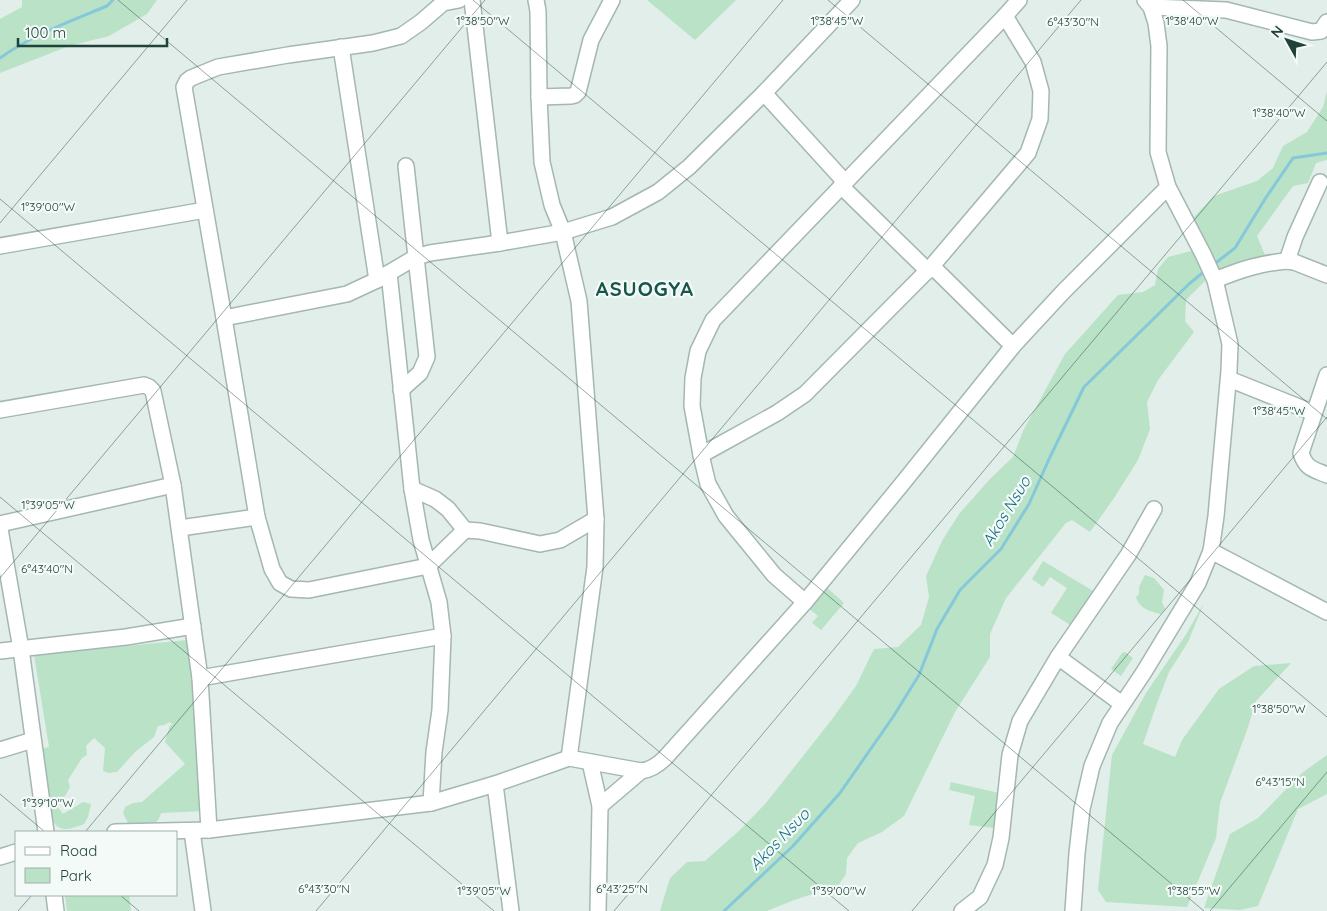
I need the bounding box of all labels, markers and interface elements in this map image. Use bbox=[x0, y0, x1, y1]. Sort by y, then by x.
text: 1°38'50"W bbox=[456, 13, 510, 28]
text: 1°38'45"W bbox=[811, 13, 864, 28]
text: 1°38'40"W bbox=[1165, 13, 1219, 28]
text: 6°43'30"N bbox=[1047, 14, 1099, 29]
scale bar bbox=[18, 15, 166, 47]
north arrow bbox=[1262, 15, 1312, 65]
text: N bbox=[1267, 22, 1287, 41]
text: 100 m bbox=[25, 23, 66, 42]
text: 1°38'40"W bbox=[1252, 105, 1306, 120]
text: 1°39'00"W bbox=[21, 199, 75, 214]
district label: ASUOGYA bbox=[596, 276, 694, 301]
text: 1°38'45"W bbox=[1253, 403, 1306, 418]
water label: Akos Nsuo bbox=[977, 471, 1035, 550]
text: 1°39'05"W bbox=[21, 497, 75, 512]
text: 6°43'40"N bbox=[21, 561, 73, 576]
text: 1°38'50"W bbox=[1252, 701, 1306, 716]
text: 6°43'15"N bbox=[1255, 774, 1305, 789]
text: 1°39'10"W bbox=[22, 795, 74, 810]
water label: Akos Nsuo bbox=[745, 803, 814, 874]
legend bbox=[15, 831, 178, 896]
text: Road bbox=[60, 841, 97, 860]
text: Park bbox=[60, 866, 92, 885]
text: 6°43'30"N bbox=[298, 881, 350, 896]
text: 6°43'25"N bbox=[596, 881, 648, 896]
text: 1°39'05"W bbox=[457, 883, 511, 898]
text: 1°39'00"W bbox=[812, 883, 866, 898]
text: 1°38'55"W bbox=[1168, 883, 1221, 898]

